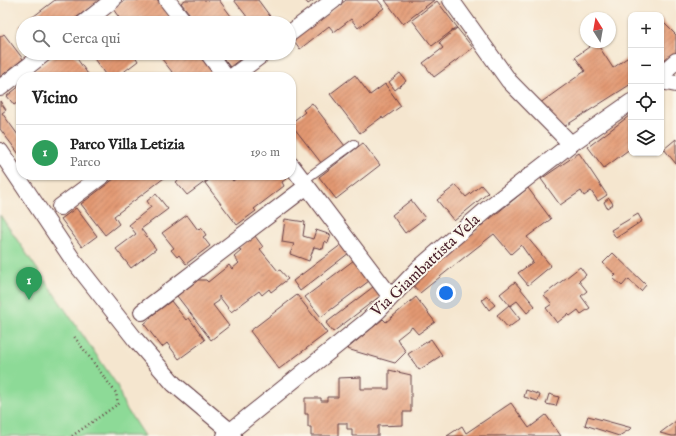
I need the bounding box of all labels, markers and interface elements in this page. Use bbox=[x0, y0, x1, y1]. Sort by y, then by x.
north arrow bbox=[580, 12, 616, 48]
map controls bbox=[628, 12, 664, 156]
button: + bbox=[628, 12, 664, 48]
search box bbox=[16, 16, 296, 60]
icon: search bbox=[30, 27, 52, 49]
text: Cerca qui bbox=[62, 29, 121, 48]
button: − bbox=[628, 48, 664, 84]
button: locate bbox=[628, 84, 664, 120]
text: Vicino bbox=[32, 88, 78, 109]
button: layers bbox=[628, 120, 664, 156]
text: Parco Villa Letizia bbox=[70, 135, 184, 154]
text: 1 bbox=[43, 144, 47, 161]
text: 190 m bbox=[250, 144, 280, 161]
text: Parco bbox=[70, 154, 100, 171]
street label: Via Giambattista Vela bbox=[367, 210, 485, 322]
pin: 1 bbox=[16, 267, 42, 300]
your location bbox=[436, 283, 456, 303]

